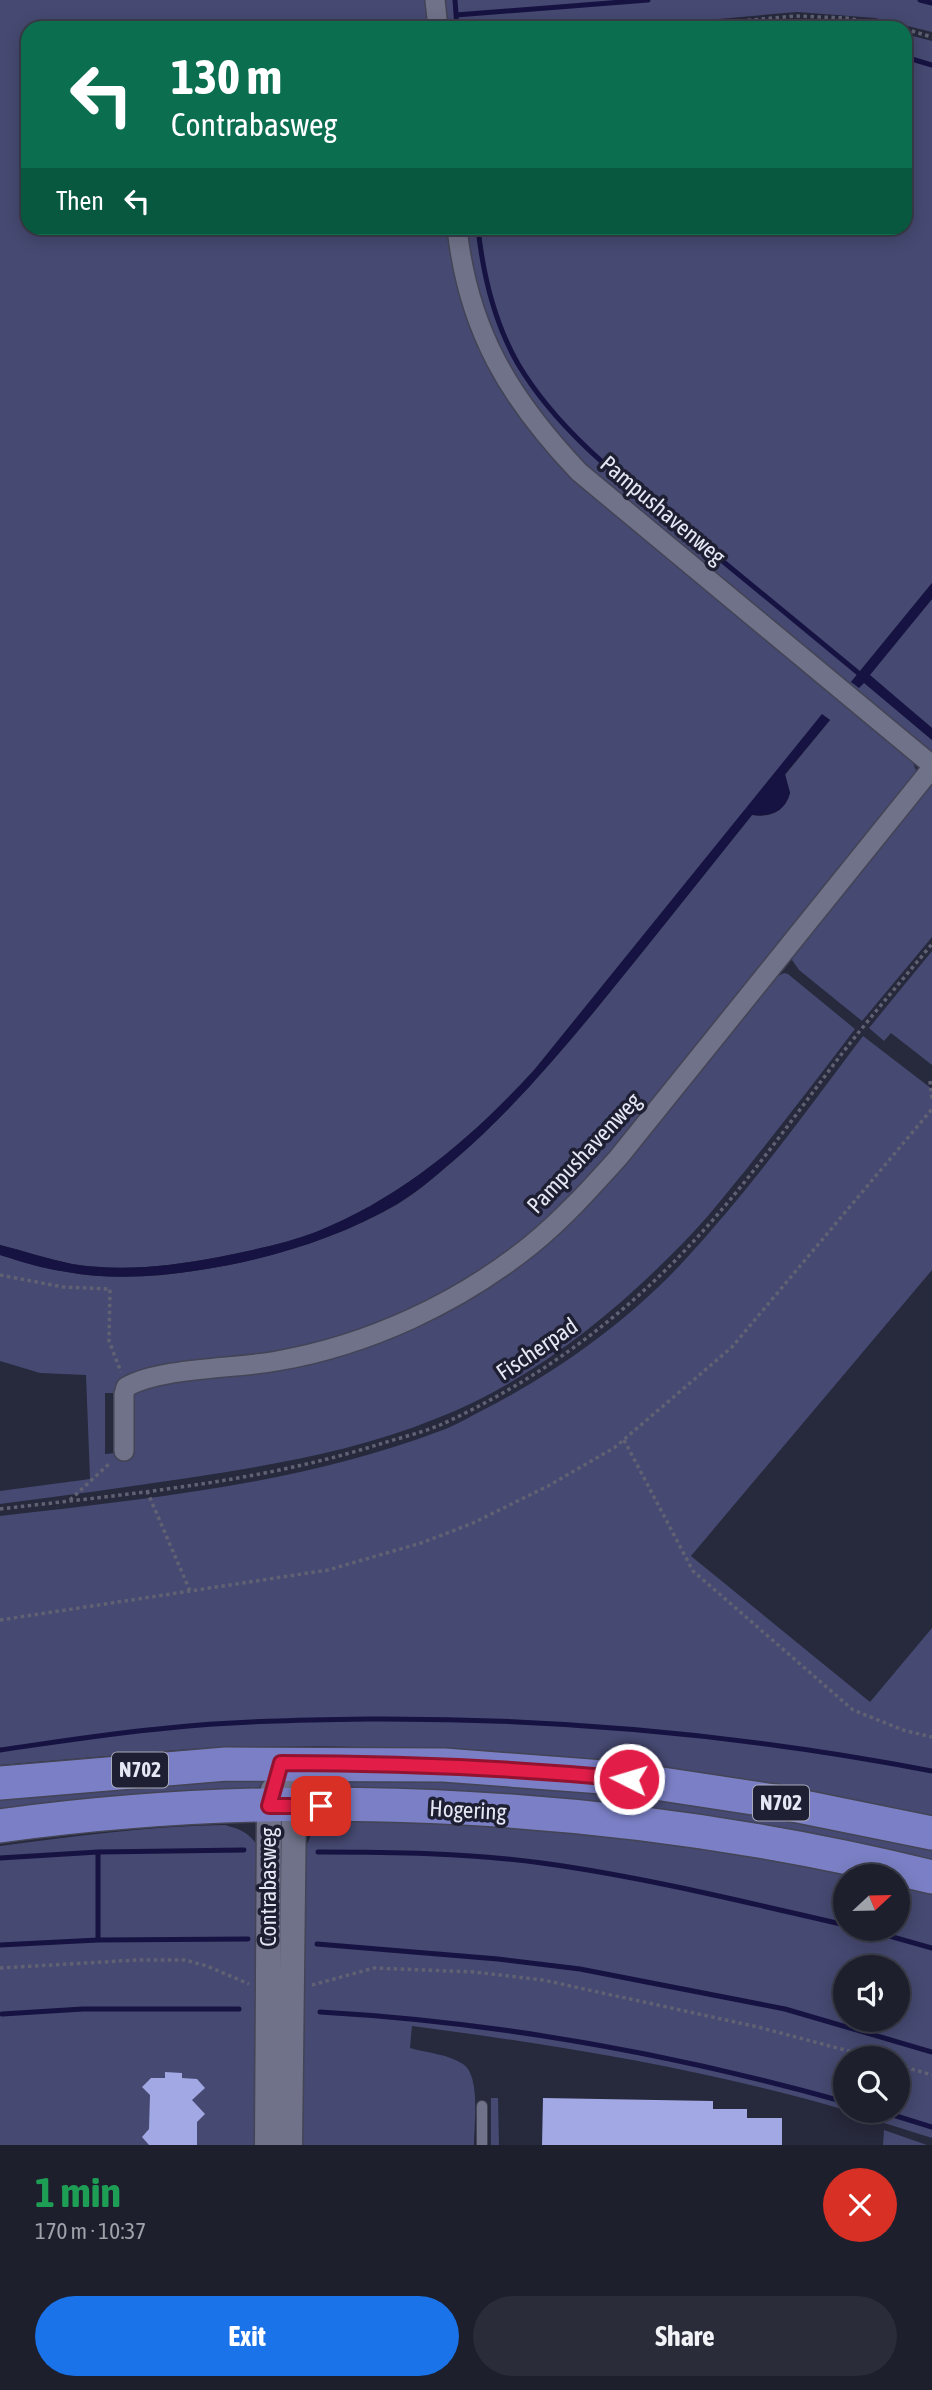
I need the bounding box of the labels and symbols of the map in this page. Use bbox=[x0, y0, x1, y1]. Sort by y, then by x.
street label: Pampushavenweg bbox=[595, 450, 731, 570]
street label: Pampushavenweg bbox=[522, 1087, 646, 1218]
street label: Fischerpad bbox=[492, 1312, 582, 1386]
position arrow bbox=[592, 1742, 666, 1816]
road number: N702 bbox=[112, 1752, 168, 1788]
pin bbox=[291, 1776, 351, 1836]
road number: N702 bbox=[753, 1786, 809, 1820]
street label: Hogering bbox=[429, 1795, 507, 1825]
street label: Contrabasweg bbox=[255, 1827, 281, 1947]
north arrow bbox=[833, 1864, 910, 1941]

